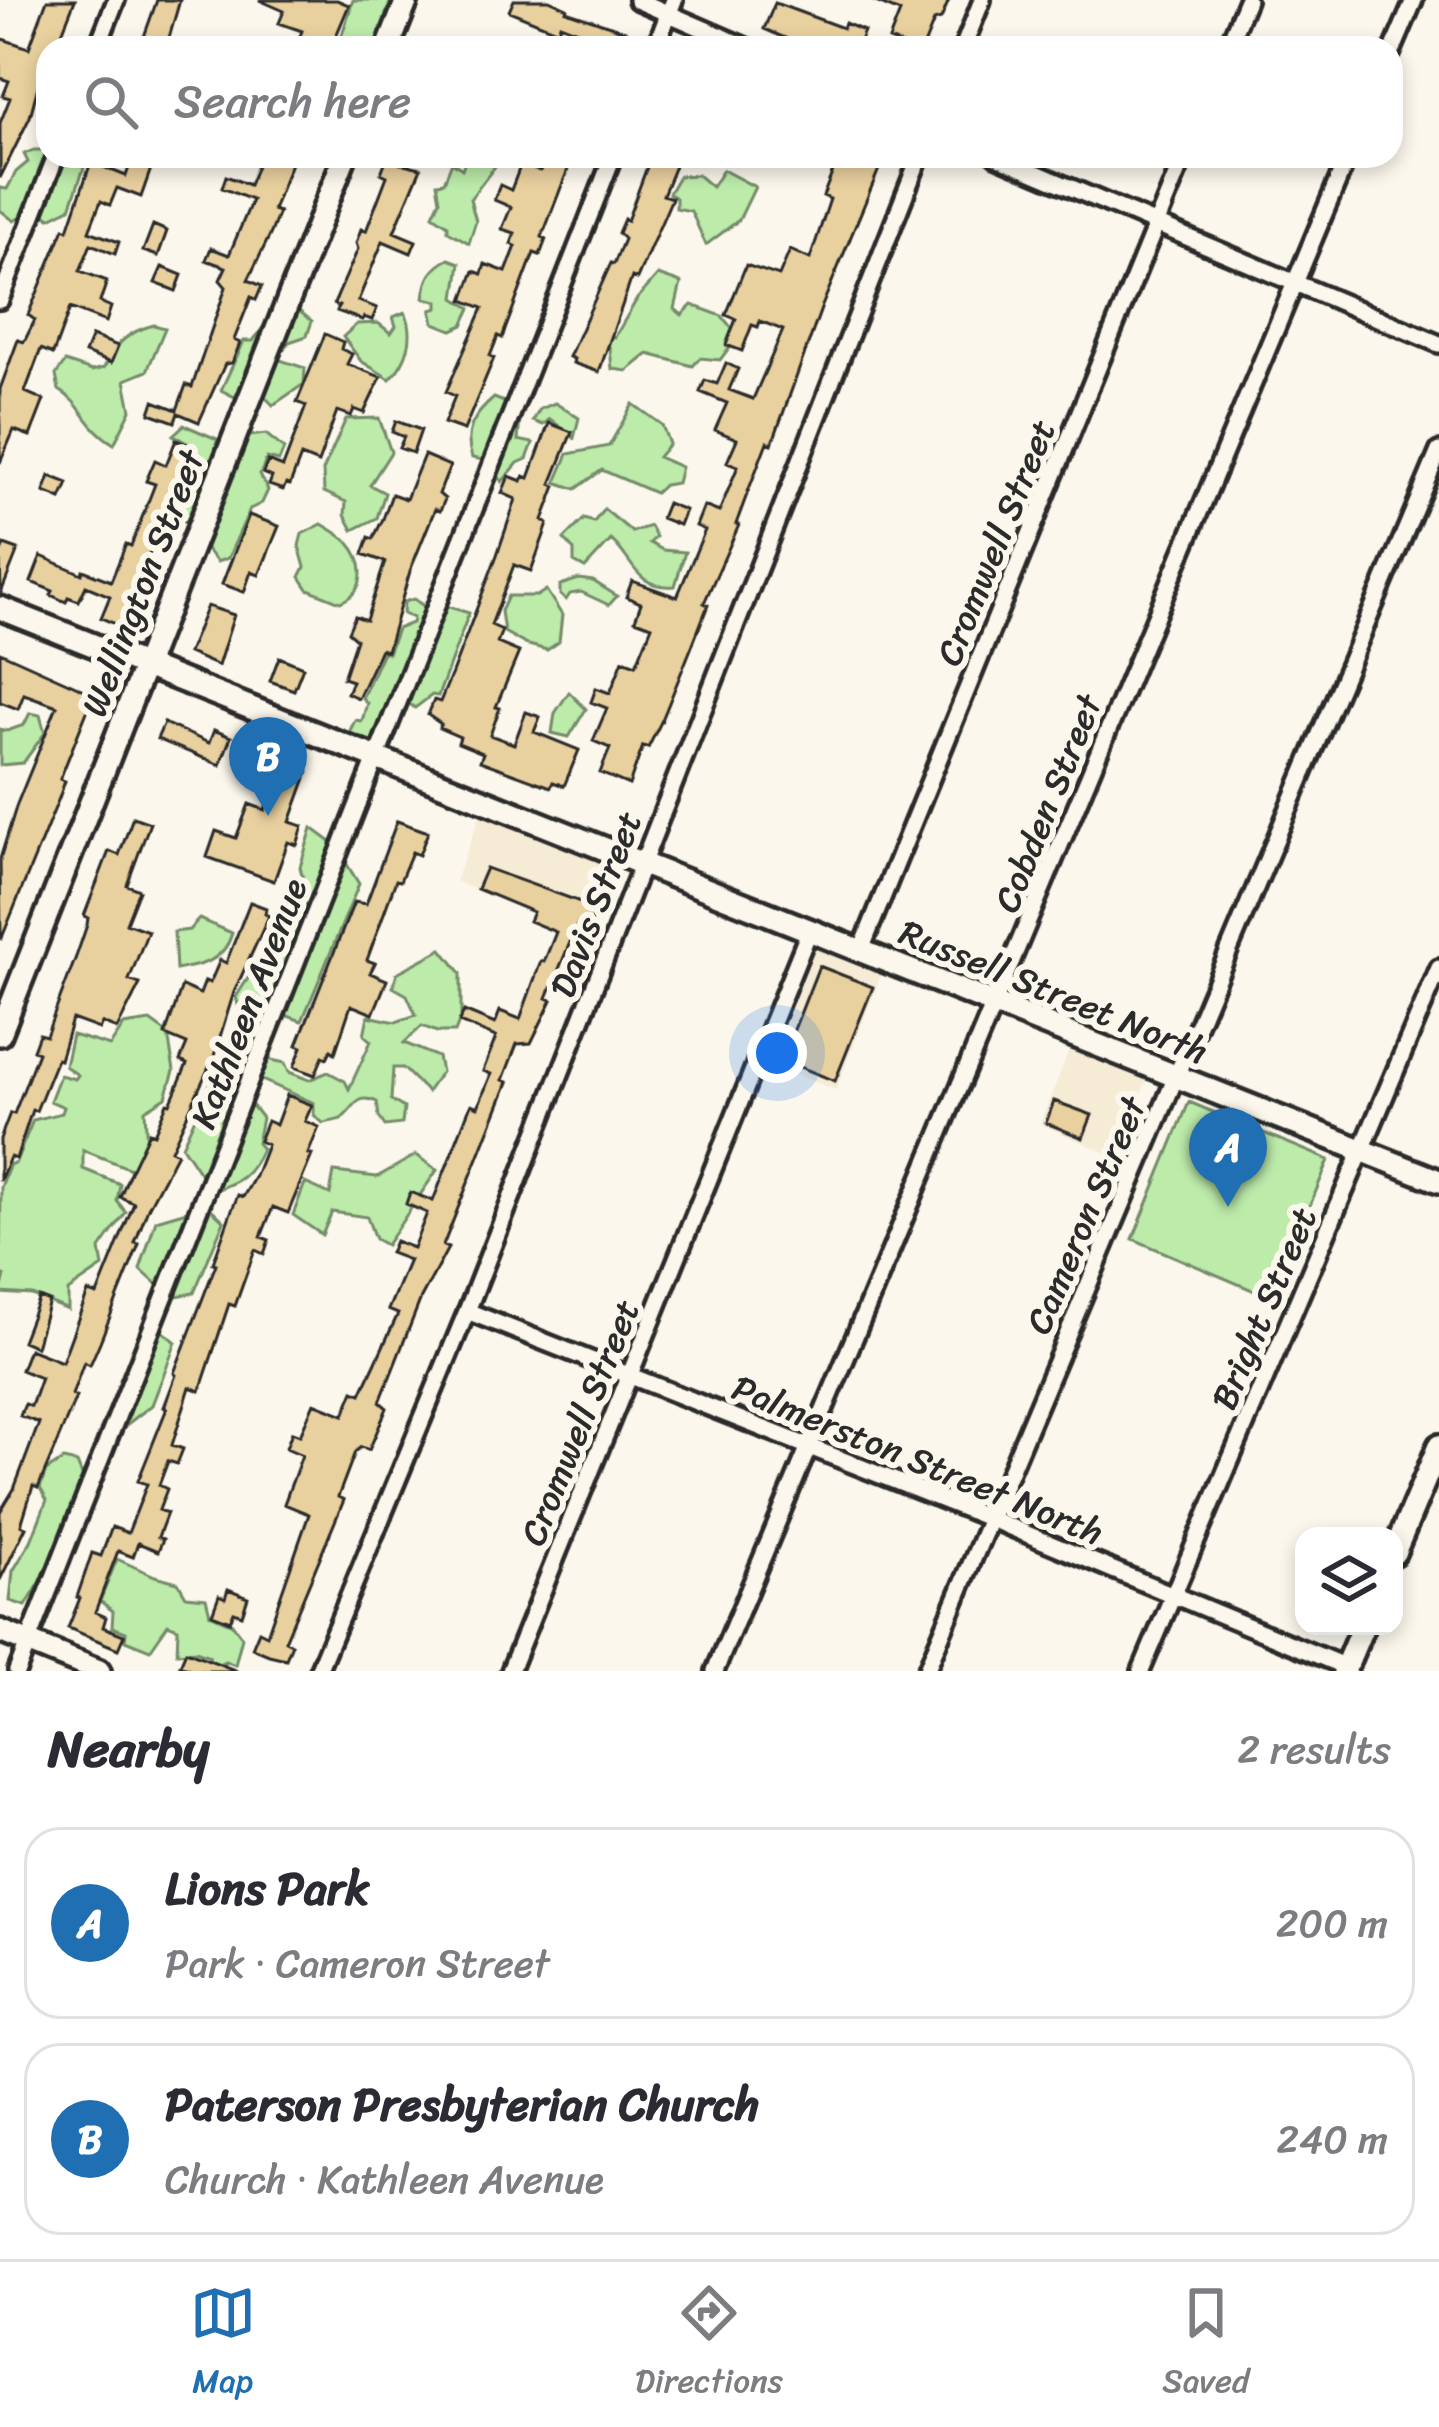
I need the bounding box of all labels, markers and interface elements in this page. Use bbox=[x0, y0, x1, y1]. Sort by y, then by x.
search box bbox=[36, 36, 1403, 168]
text: Search here bbox=[174, 62, 411, 142]
icon: search bbox=[78, 69, 144, 135]
street label: Cromwell Street bbox=[917, 409, 1074, 675]
street label: Wellington Street bbox=[63, 439, 224, 726]
street label: Cobden Street bbox=[975, 683, 1121, 922]
pin: B bbox=[229, 717, 307, 816]
street label: Davis Street bbox=[531, 802, 661, 1007]
street label: Kathleen Avenue bbox=[172, 868, 326, 1138]
street label: Russell Street North bbox=[889, 901, 1218, 1083]
your location bbox=[747, 1023, 807, 1083]
street label: Cameron Street bbox=[1007, 1085, 1165, 1344]
pin: A bbox=[1189, 1108, 1267, 1207]
street label: Bright Street bbox=[1192, 1197, 1335, 1420]
street label: Cromwell Street bbox=[501, 1289, 658, 1555]
street label: Palmerston Street North bbox=[722, 1356, 1113, 1564]
map controls bbox=[1295, 1527, 1403, 1635]
button: layers bbox=[1295, 1527, 1403, 1635]
text: Nearby bbox=[48, 1704, 209, 1794]
text: 2 results bbox=[1237, 1715, 1391, 1784]
text: Lions Park bbox=[165, 1849, 369, 1929]
text: A bbox=[77, 1889, 103, 1958]
text: 200 m bbox=[1276, 1889, 1388, 1958]
text: Park · Cameron Street bbox=[165, 1929, 550, 1998]
text: Paterson Presbyterian Church bbox=[165, 2065, 759, 2145]
text: B bbox=[78, 2105, 102, 2174]
text: 240 m bbox=[1276, 2105, 1388, 2174]
text: Church · Kathleen Avenue bbox=[165, 2145, 604, 2214]
tab: Map bbox=[190, 2280, 256, 2410]
tab: Directions bbox=[635, 2280, 783, 2410]
tab: Saved bbox=[1162, 2280, 1249, 2410]

